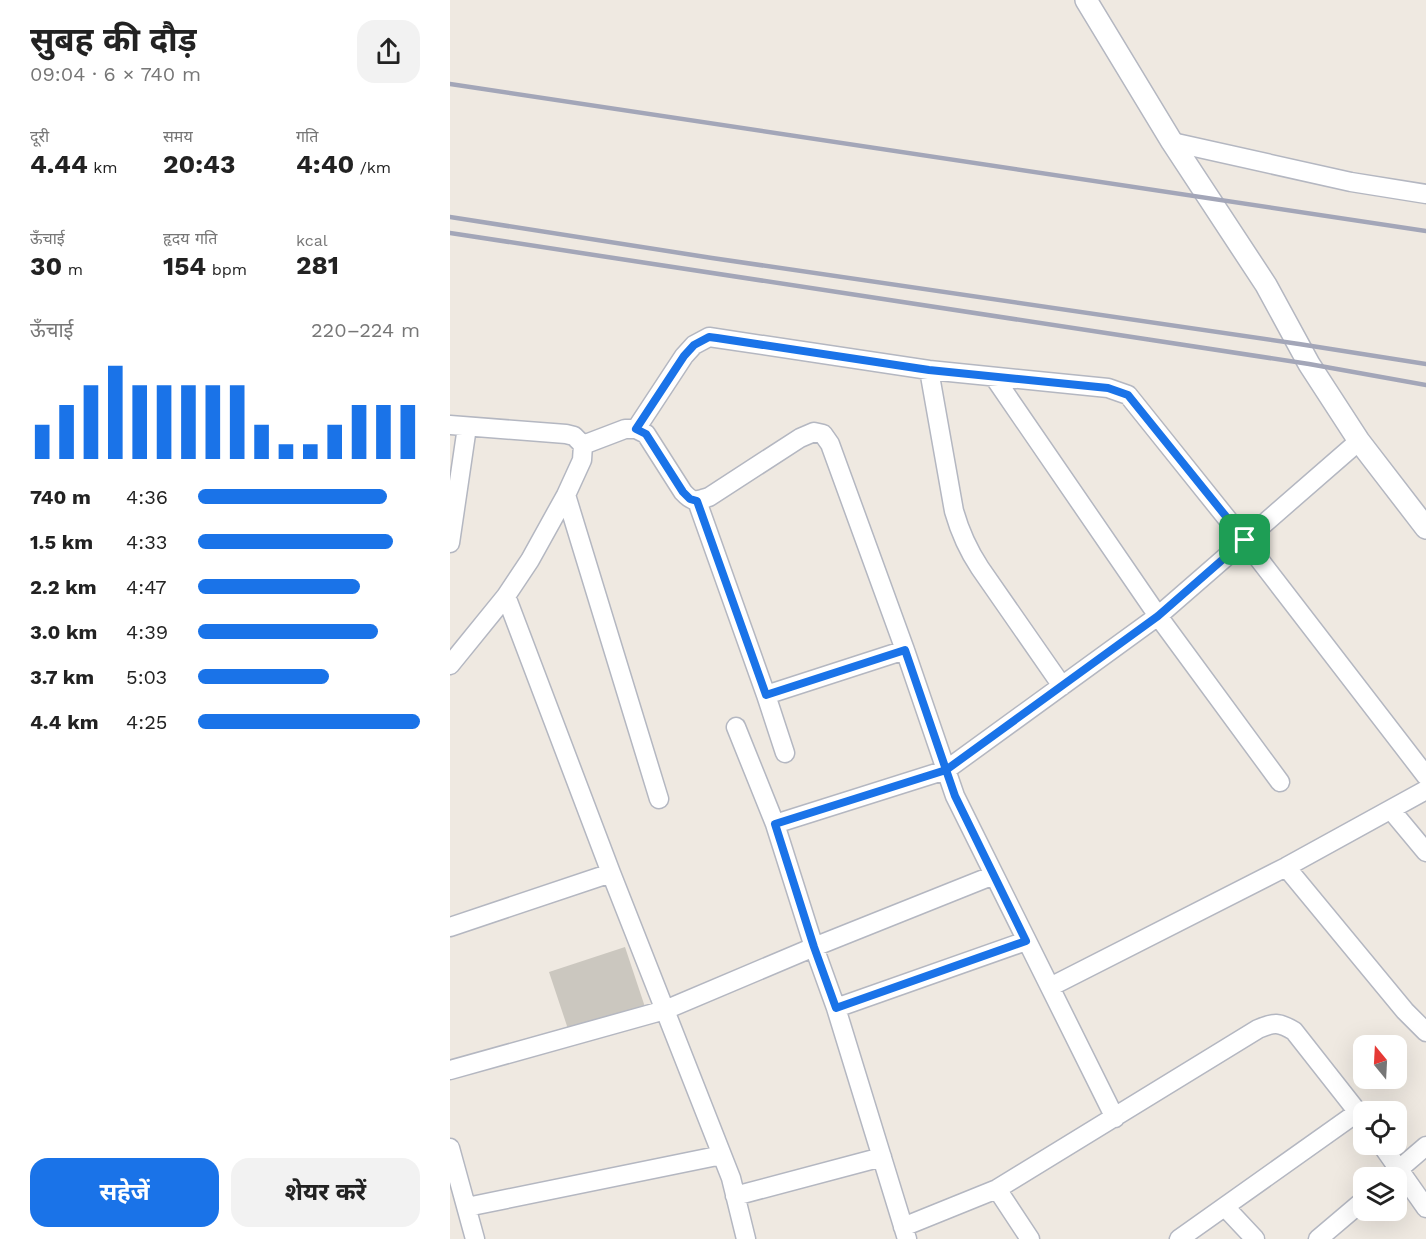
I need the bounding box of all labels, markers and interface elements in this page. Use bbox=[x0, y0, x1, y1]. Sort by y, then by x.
text: सुबह की दौड़ bbox=[30, 20, 197, 59]
button: share bbox=[357, 20, 420, 83]
text: 09:04 · 6 × 740 m bbox=[30, 62, 201, 86]
text: दूरी bbox=[30, 127, 49, 146]
text: समय bbox=[163, 127, 193, 146]
text: गति bbox=[296, 127, 318, 146]
text: 4.44 bbox=[30, 149, 88, 179]
text: 20:43 bbox=[163, 149, 235, 179]
text: 4:40 bbox=[296, 149, 354, 179]
text: km bbox=[88, 158, 118, 177]
text: /km bbox=[354, 158, 391, 177]
text: ऊँचाई bbox=[30, 229, 65, 248]
text: हृदय गति bbox=[163, 229, 217, 248]
text: kcal bbox=[296, 231, 328, 250]
text: 281 bbox=[296, 250, 339, 280]
text: 30 bbox=[30, 251, 62, 281]
text: 154 bbox=[163, 251, 206, 281]
text: m bbox=[62, 260, 83, 279]
text: bpm bbox=[206, 260, 247, 279]
text: ऊँचाई bbox=[30, 318, 73, 342]
text: 220–224 m bbox=[311, 318, 420, 342]
text: 740 m bbox=[30, 485, 91, 509]
text: 4:36 bbox=[126, 485, 168, 509]
pin bbox=[1219, 514, 1270, 565]
icon: arrive bbox=[1228, 523, 1261, 556]
text: 1.5 km bbox=[30, 530, 93, 554]
text: 4:33 bbox=[126, 530, 167, 554]
text: 2.2 km bbox=[30, 575, 97, 599]
text: 4:47 bbox=[126, 575, 167, 599]
text: 3.0 km bbox=[30, 620, 97, 644]
text: 4:39 bbox=[126, 620, 168, 644]
text: 3.7 km bbox=[30, 665, 94, 689]
text: 5:03 bbox=[126, 665, 167, 689]
text: 4.4 km bbox=[30, 710, 98, 734]
text: 4:25 bbox=[126, 710, 167, 734]
north arrow bbox=[1353, 1035, 1407, 1089]
map controls bbox=[1353, 1035, 1407, 1221]
button: locate bbox=[1353, 1101, 1407, 1155]
button: सहेजें bbox=[30, 1158, 219, 1227]
button: शेयर करें bbox=[231, 1158, 420, 1227]
button: layers bbox=[1353, 1167, 1407, 1221]

